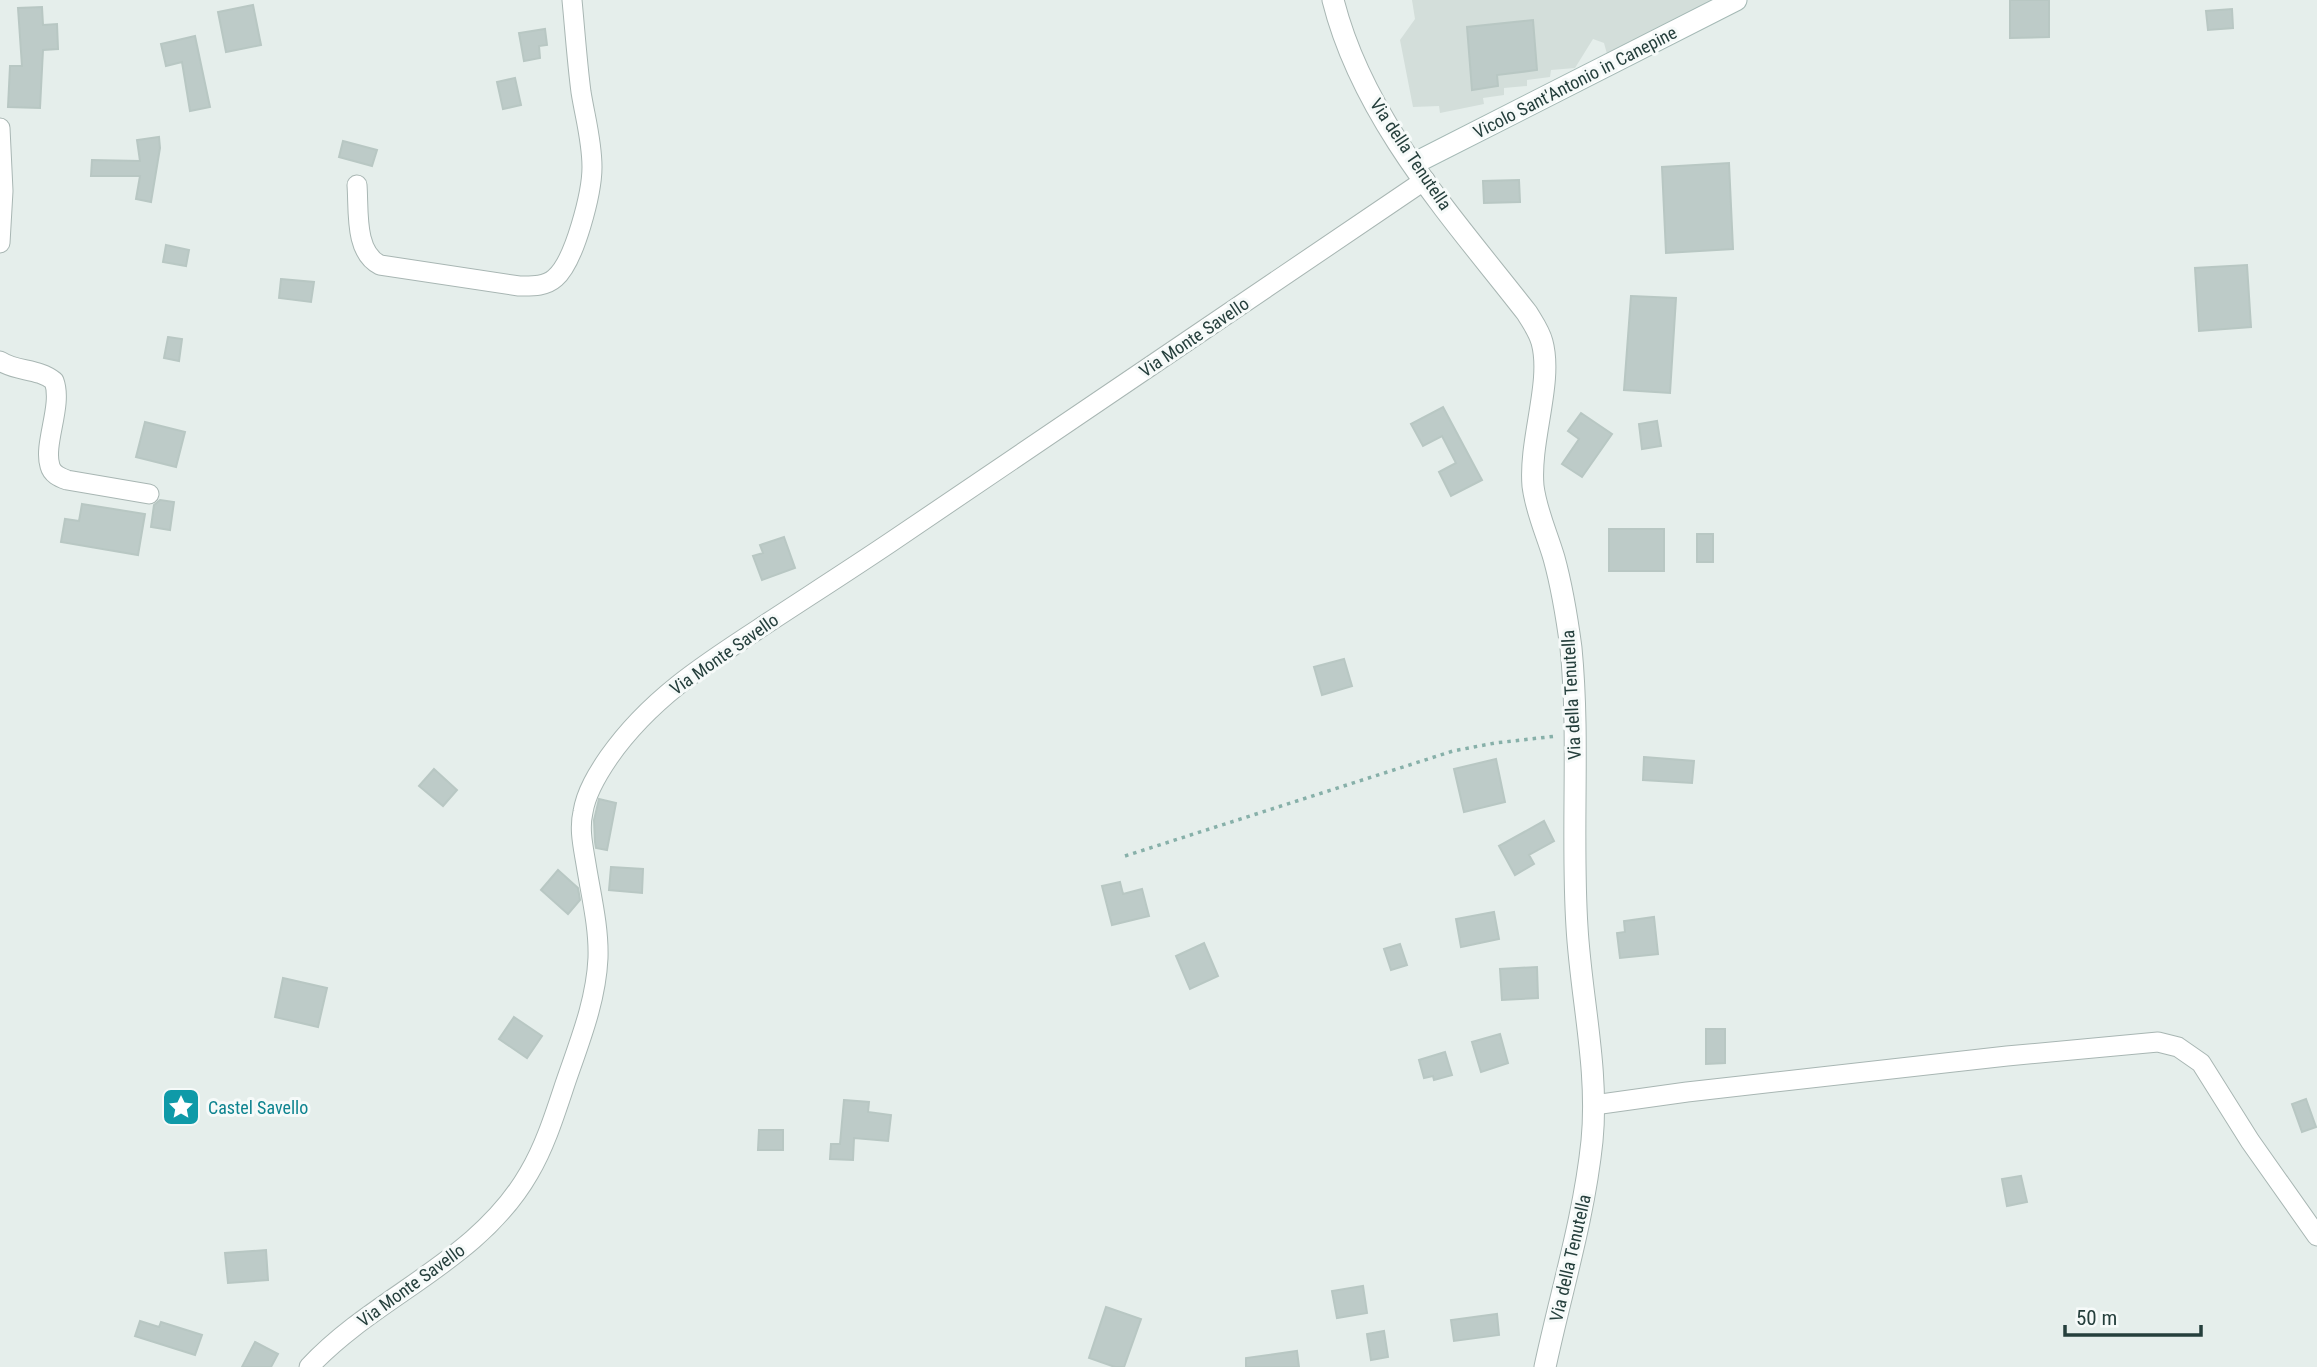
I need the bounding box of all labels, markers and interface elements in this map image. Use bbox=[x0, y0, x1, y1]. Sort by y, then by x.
street label: Vicolo Sant'Antonio in Canepine bbox=[1470, 21, 1680, 143]
street label: Via della Tenutella bbox=[1366, 94, 1456, 214]
street label: Via Monte Savello bbox=[1135, 293, 1253, 381]
street label: Via Monte Savello bbox=[666, 609, 782, 699]
street label: Via della Tenutella bbox=[1557, 630, 1585, 760]
place icon: Castel Savello bbox=[160, 1086, 202, 1128]
place label: Castel Savello bbox=[208, 1097, 308, 1118]
street label: Via della Tenutella bbox=[1545, 1192, 1595, 1324]
street label: Via Monte Savello bbox=[353, 1239, 469, 1331]
scale bar bbox=[2065, 1294, 2202, 1338]
text: 50 m bbox=[2076, 1306, 2117, 1330]

